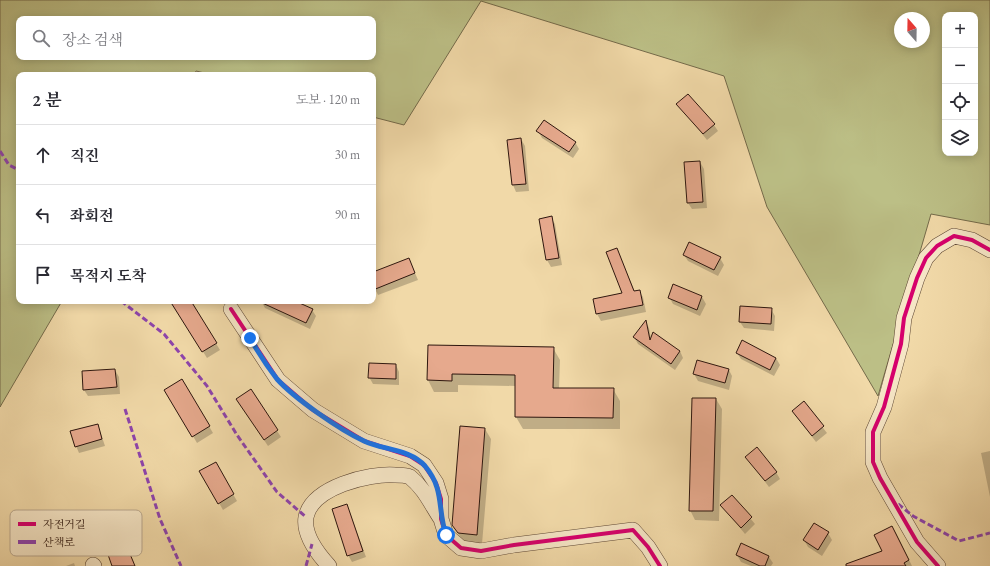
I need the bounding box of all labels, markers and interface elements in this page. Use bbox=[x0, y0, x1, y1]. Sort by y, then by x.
north arrow bbox=[894, 12, 930, 48]
map controls bbox=[942, 12, 978, 156]
button: + bbox=[942, 12, 978, 48]
search box bbox=[16, 16, 376, 60]
icon: search bbox=[30, 27, 52, 49]
text: 장소 검색 bbox=[62, 30, 123, 49]
button: − bbox=[942, 48, 978, 84]
button: locate bbox=[942, 84, 978, 120]
text: 2 분 bbox=[32, 89, 61, 111]
text: 도보 · 120 m bbox=[296, 91, 360, 108]
button: layers bbox=[942, 120, 978, 156]
icon: ahead bbox=[32, 144, 54, 166]
text: 직진 bbox=[70, 146, 99, 165]
text: 30 m bbox=[335, 146, 360, 163]
icon: left bbox=[32, 204, 54, 226]
text: 좌회전 bbox=[70, 206, 113, 225]
text: 90 m bbox=[335, 206, 360, 223]
icon: arrive bbox=[32, 264, 54, 286]
text: 목적지 도착 bbox=[70, 266, 146, 285]
route end bbox=[241, 329, 259, 347]
legend bbox=[10, 510, 142, 556]
text: 자전거길 bbox=[43, 517, 86, 531]
route start bbox=[437, 526, 455, 544]
text: 산책로 bbox=[43, 535, 75, 549]

